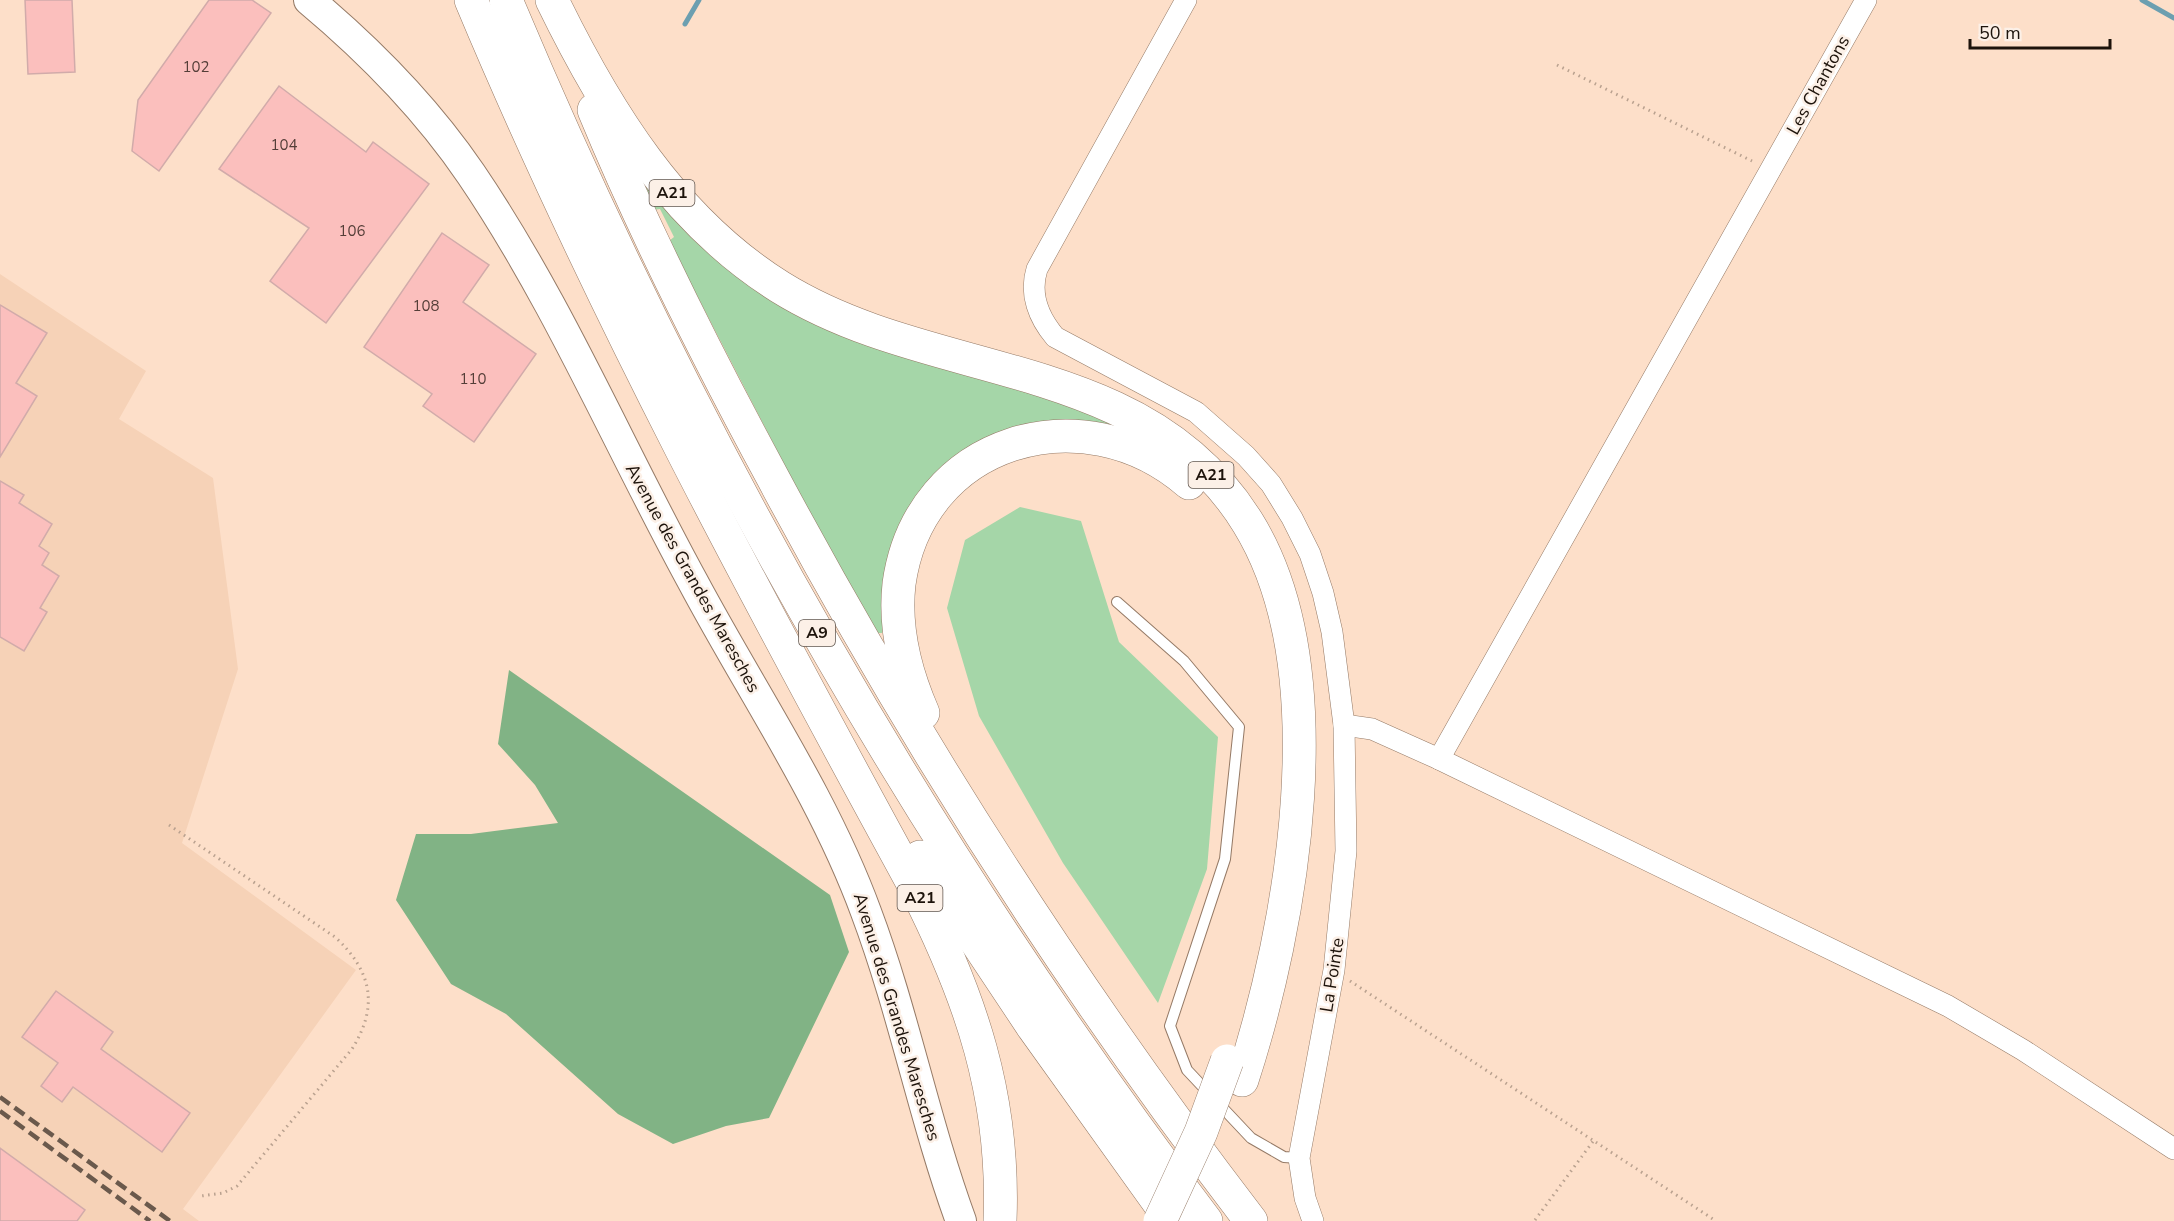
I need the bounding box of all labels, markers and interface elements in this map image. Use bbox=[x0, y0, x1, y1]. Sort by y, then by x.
scale bar bbox=[1970, 12, 2110, 50]
text: 50 m bbox=[1979, 21, 2021, 45]
street label: Les Chantons bbox=[1781, 31, 1855, 139]
house number: 102 bbox=[182, 57, 210, 77]
house number: 104 bbox=[270, 135, 298, 155]
road number: A21 bbox=[650, 180, 694, 206]
house number: 106 bbox=[338, 221, 366, 241]
house number: 108 bbox=[412, 296, 440, 316]
house number: 110 bbox=[459, 369, 487, 389]
street label: Avenue des Grandes Maresches bbox=[620, 459, 766, 697]
road number: A21 bbox=[1188, 462, 1234, 488]
road number: A9 bbox=[799, 620, 835, 646]
road number: A21 bbox=[898, 885, 942, 911]
street label: Avenue des Grandes Maresches bbox=[848, 890, 946, 1144]
street label: La Pointe bbox=[1314, 936, 1350, 1014]

